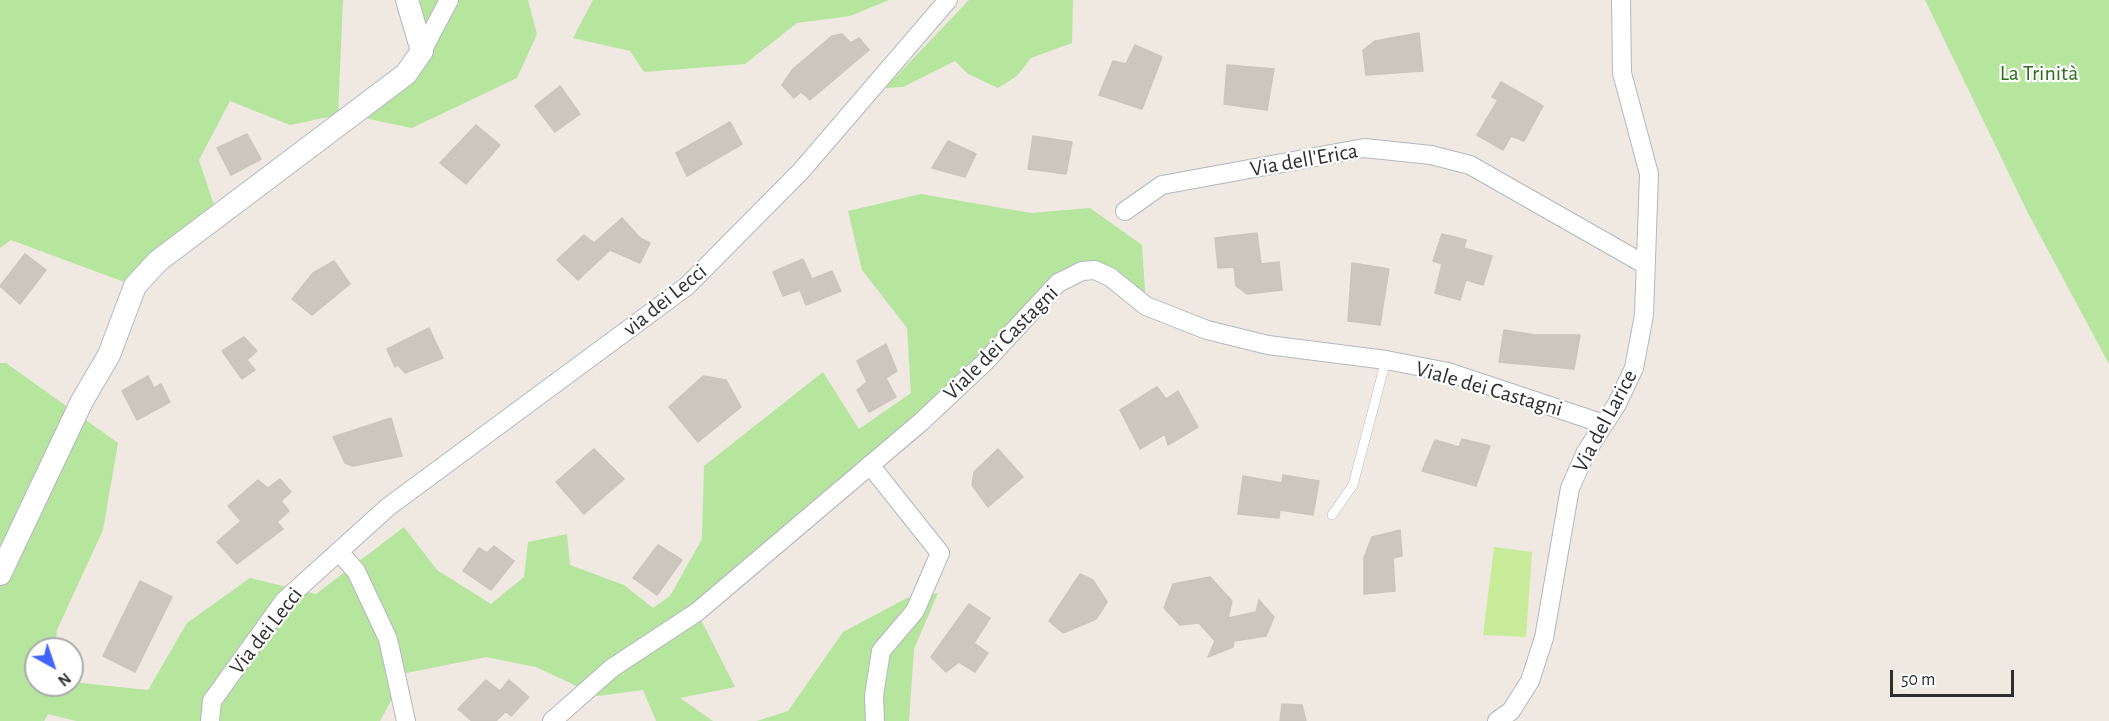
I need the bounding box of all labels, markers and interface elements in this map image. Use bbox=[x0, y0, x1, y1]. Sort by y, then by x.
park label: La Trinità bbox=[2000, 60, 2078, 86]
street label: Via dell'Erica bbox=[1248, 138, 1360, 182]
street label: via dei Lecci bbox=[618, 258, 712, 342]
street label: Viale dei Castagni bbox=[938, 280, 1064, 406]
street label: Viale dei Castagni bbox=[1412, 355, 1566, 423]
street label: Via del Larice bbox=[1567, 365, 1643, 477]
street label: Via dei Lecci bbox=[224, 582, 308, 680]
north arrow bbox=[24, 637, 84, 697]
scale bar bbox=[1893, 658, 2018, 696]
text: N bbox=[55, 670, 74, 689]
text: 50 m bbox=[1901, 671, 1935, 689]

